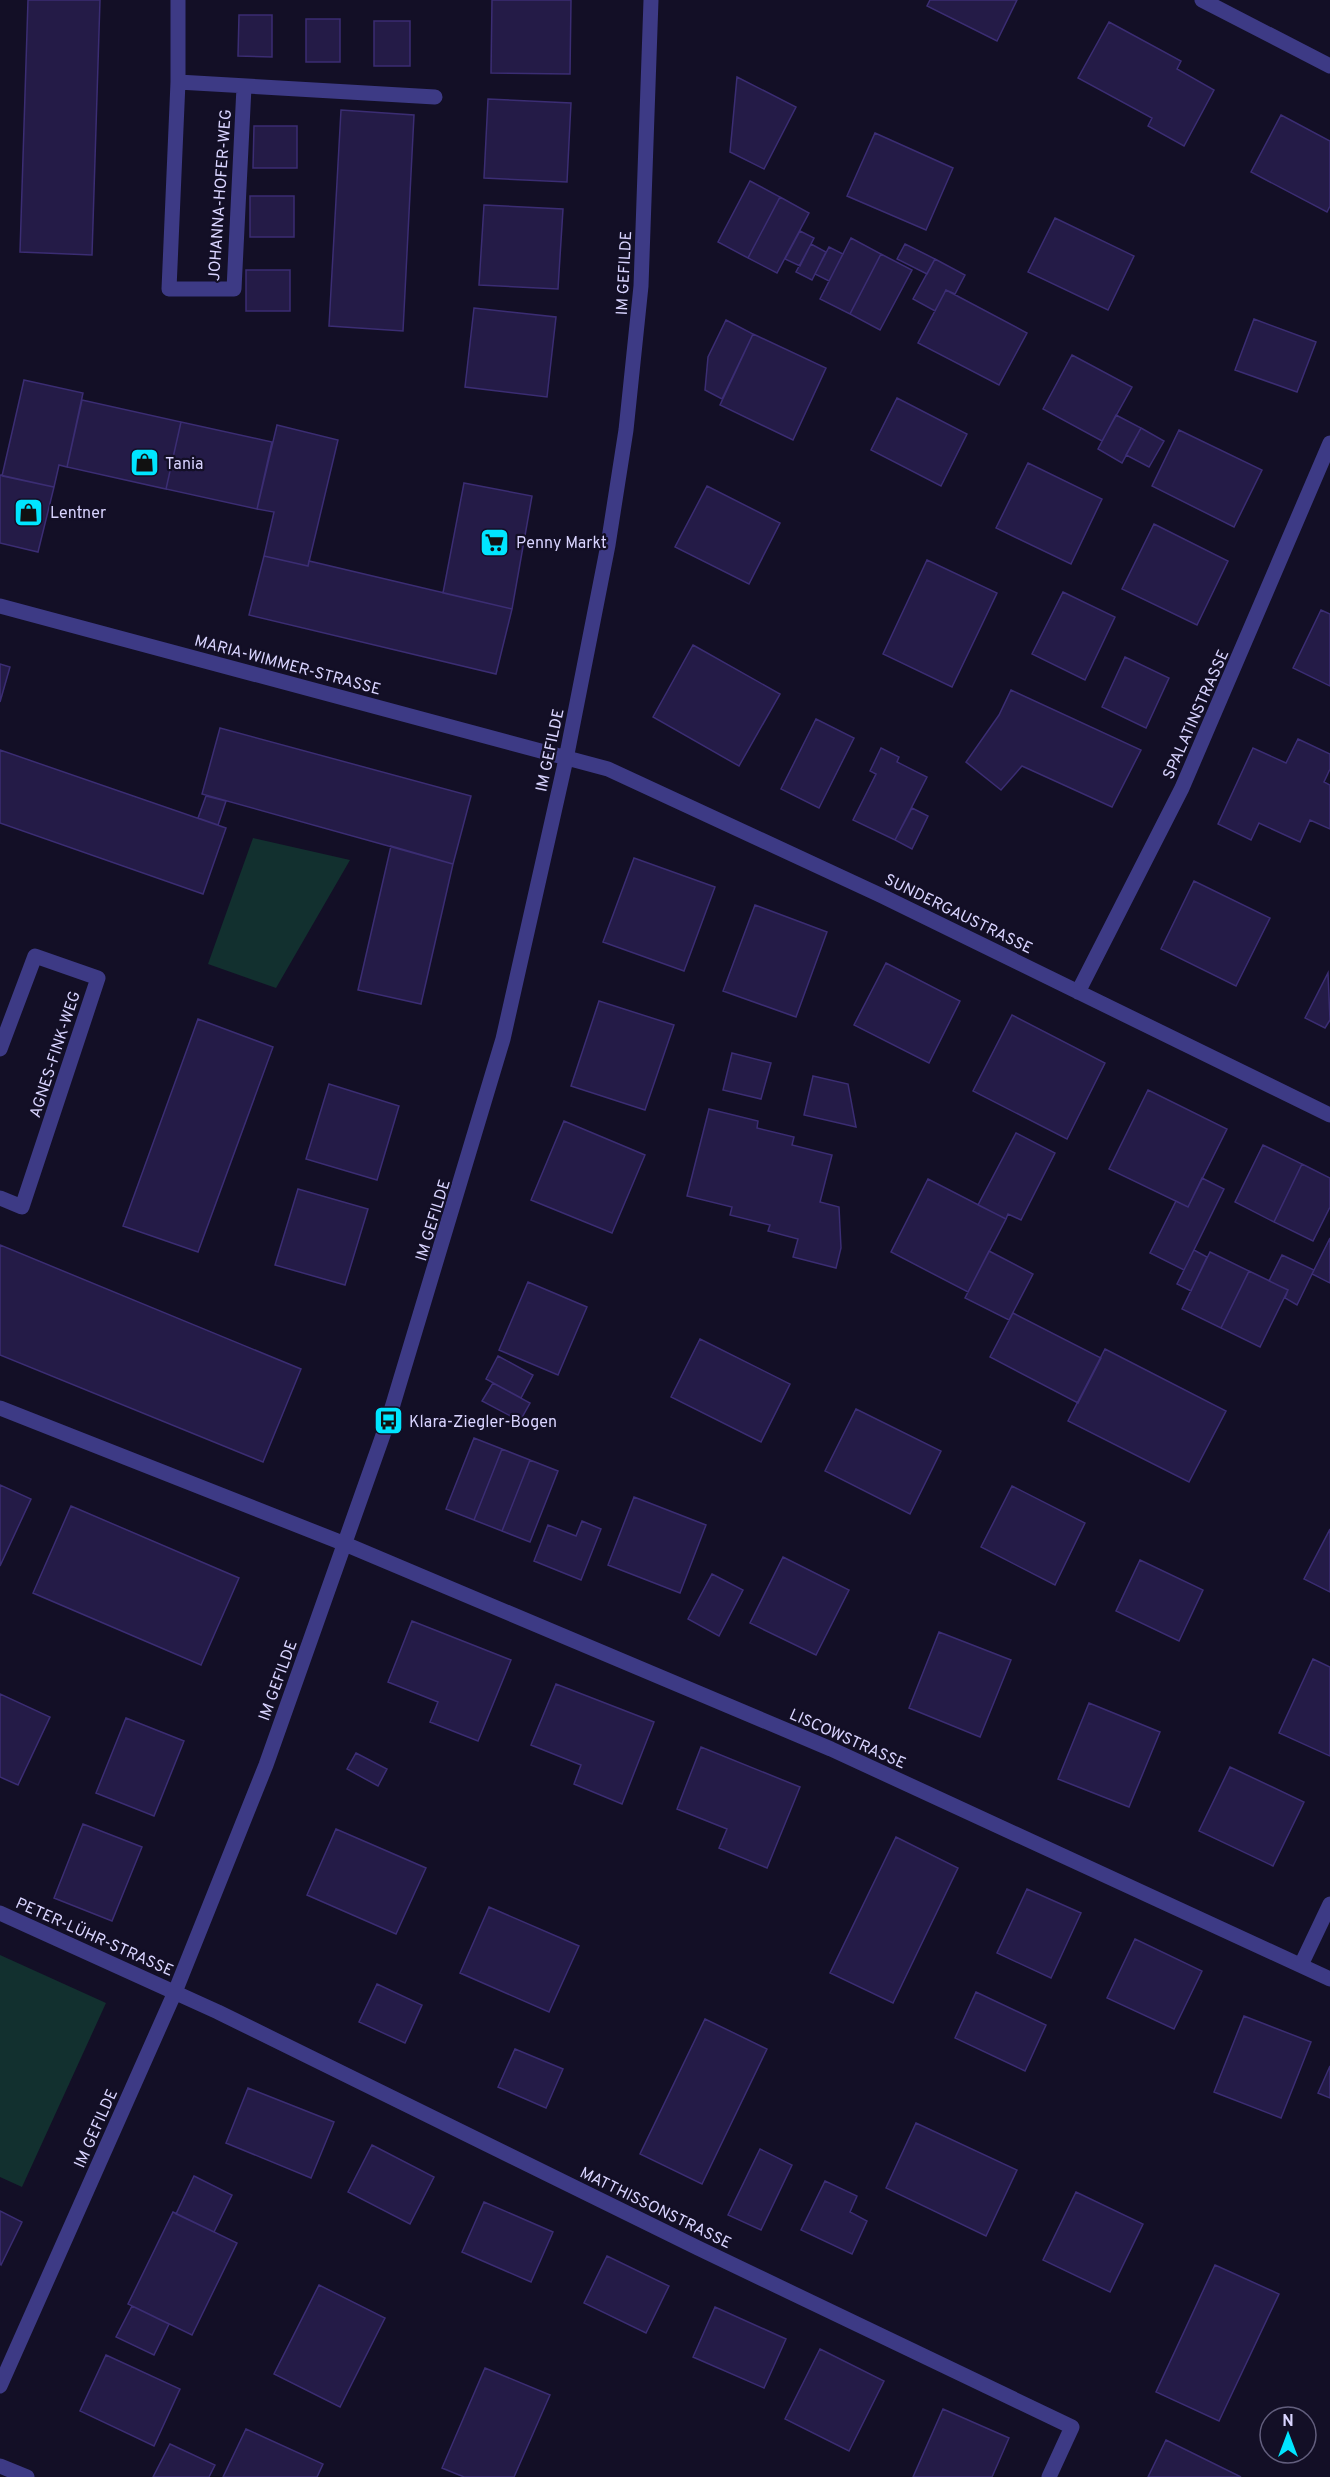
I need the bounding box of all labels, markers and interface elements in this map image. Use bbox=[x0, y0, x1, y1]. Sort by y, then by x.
street label: JOHANNA-HOFER-WEG bbox=[205, 109, 237, 282]
street label: IM GEFILDE bbox=[613, 230, 637, 316]
shop icon: Tania bbox=[128, 447, 160, 479]
place label: Tania bbox=[165, 455, 203, 475]
shop icon: Lentner bbox=[13, 496, 45, 528]
place label: Lentner bbox=[50, 504, 106, 524]
supermarket icon: Penny Markt bbox=[479, 526, 511, 558]
place label: Penny Markt bbox=[516, 534, 607, 554]
street label: MARIA-WIMMER-STRASSE bbox=[192, 631, 383, 700]
street label: SPALATINSTRASSE bbox=[1159, 647, 1234, 783]
street label: IM GEFILDE bbox=[532, 707, 570, 794]
street label: SUNDERGAUSTRASSE bbox=[881, 870, 1036, 959]
street label: AGNES-FINK-WEG bbox=[26, 989, 86, 1121]
street label: IM GEFILDE bbox=[412, 1177, 456, 1264]
bus stop icon: Klara-Ziegler-Bogen bbox=[372, 1405, 404, 1437]
place label: Klara-Ziegler-Bogen bbox=[409, 1413, 557, 1433]
street label: IM GEFILDE bbox=[255, 1638, 303, 1724]
street label: LISCOWSTRASSE bbox=[786, 1705, 909, 1774]
street label: PETER-LÜHR-STRASSE bbox=[12, 1892, 177, 1982]
street label: IM GEFILDE bbox=[71, 2086, 123, 2171]
street label: MATTHISSONSTRASSE bbox=[576, 2163, 734, 2254]
north arrow bbox=[1258, 2405, 1318, 2465]
text: N bbox=[1282, 2412, 1294, 2432]

